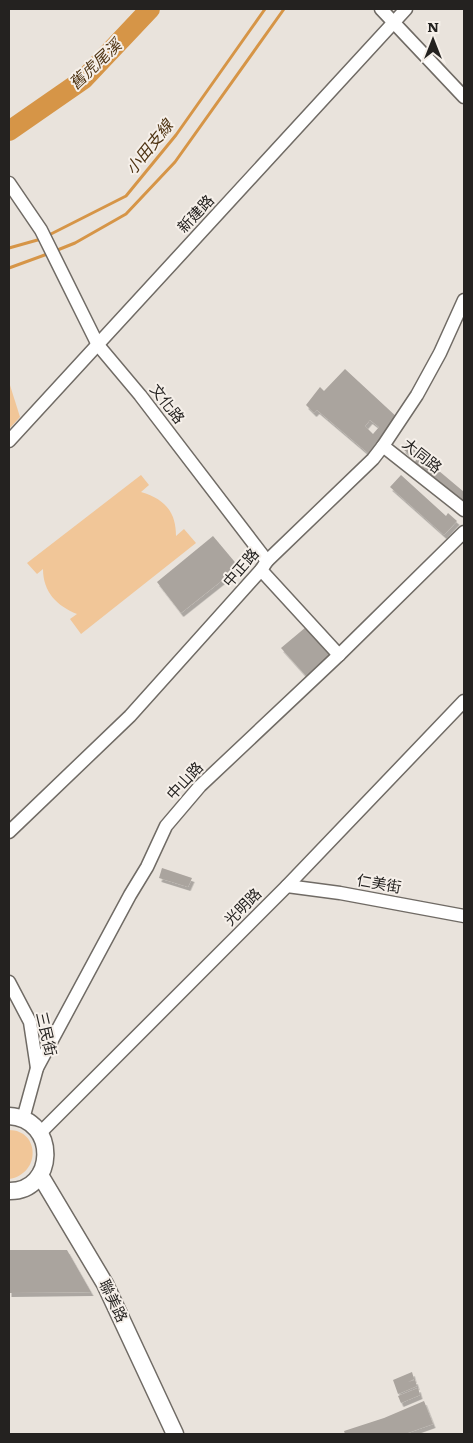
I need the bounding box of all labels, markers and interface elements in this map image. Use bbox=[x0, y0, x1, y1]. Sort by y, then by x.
north arrow bbox=[408, 15, 458, 65]
text: N bbox=[427, 16, 439, 36]
water label: 舊虎尾溪 bbox=[63, 31, 127, 94]
water label: 小田支線 bbox=[119, 112, 179, 179]
street label: 新建路 bbox=[171, 189, 219, 237]
street label: 文化路 bbox=[145, 378, 191, 428]
street label: 大同路 bbox=[398, 432, 448, 478]
street label: 中正路 bbox=[216, 542, 263, 592]
street label: 中山路 bbox=[160, 756, 208, 804]
street label: 仁美街 bbox=[355, 867, 403, 898]
street label: 光明路 bbox=[218, 882, 266, 930]
street label: 三民街 bbox=[31, 1009, 64, 1058]
street label: 聯美路 bbox=[94, 1275, 135, 1326]

